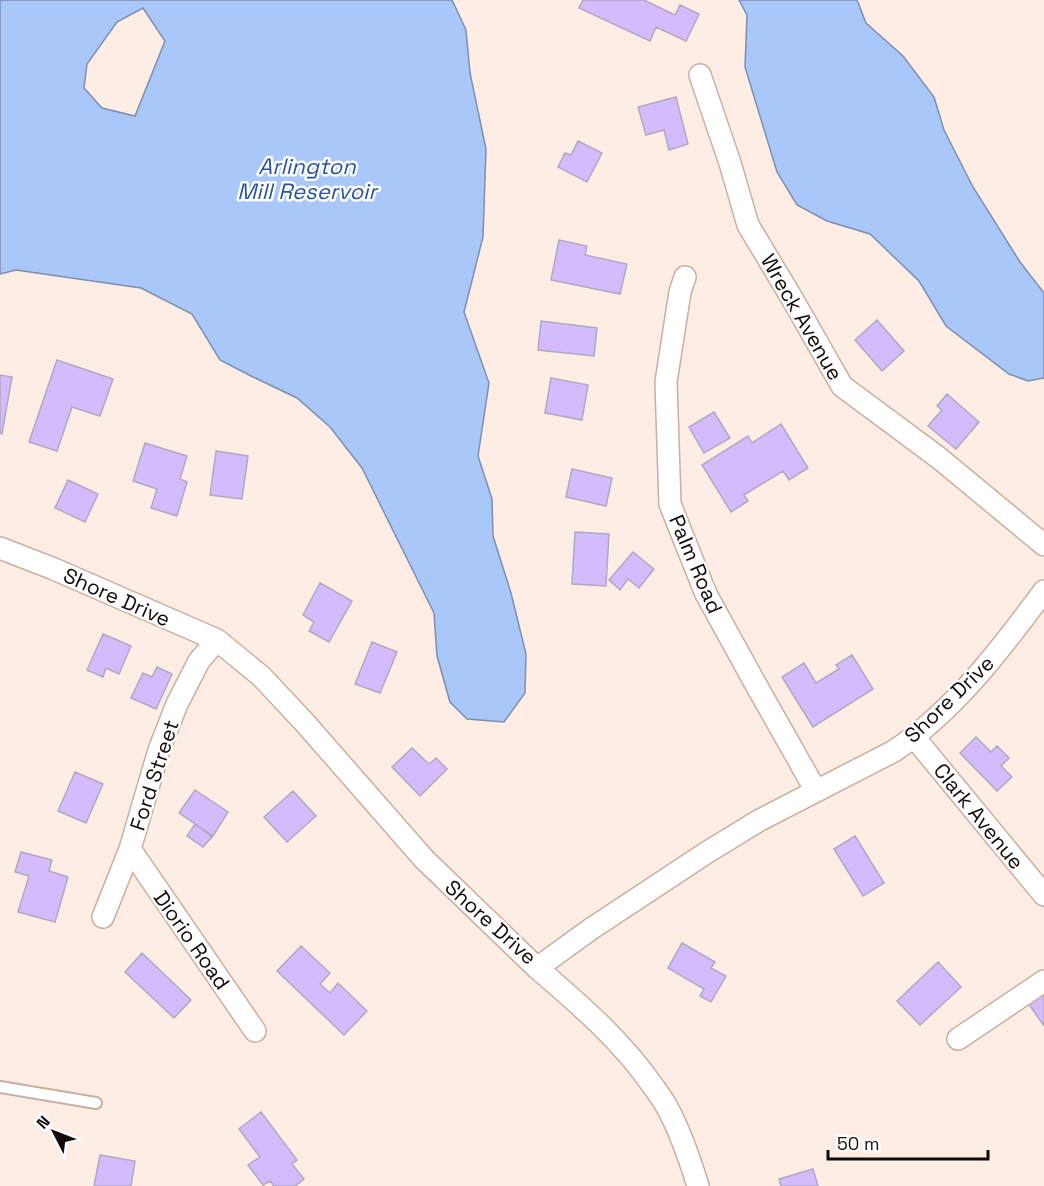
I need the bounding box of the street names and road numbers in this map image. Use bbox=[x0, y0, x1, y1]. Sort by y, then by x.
street label: Wreck Avenue bbox=[755, 249, 849, 385]
street label: Palm Road bbox=[663, 511, 729, 617]
street label: Shore Drive bbox=[59, 561, 175, 633]
street label: Shore Drive bbox=[898, 650, 1000, 748]
street label: Ford Street bbox=[123, 716, 185, 834]
street label: Clark Avenue bbox=[928, 757, 1030, 875]
street label: Shore Drive bbox=[439, 874, 543, 970]
street label: Diorio Road bbox=[148, 885, 236, 995]

